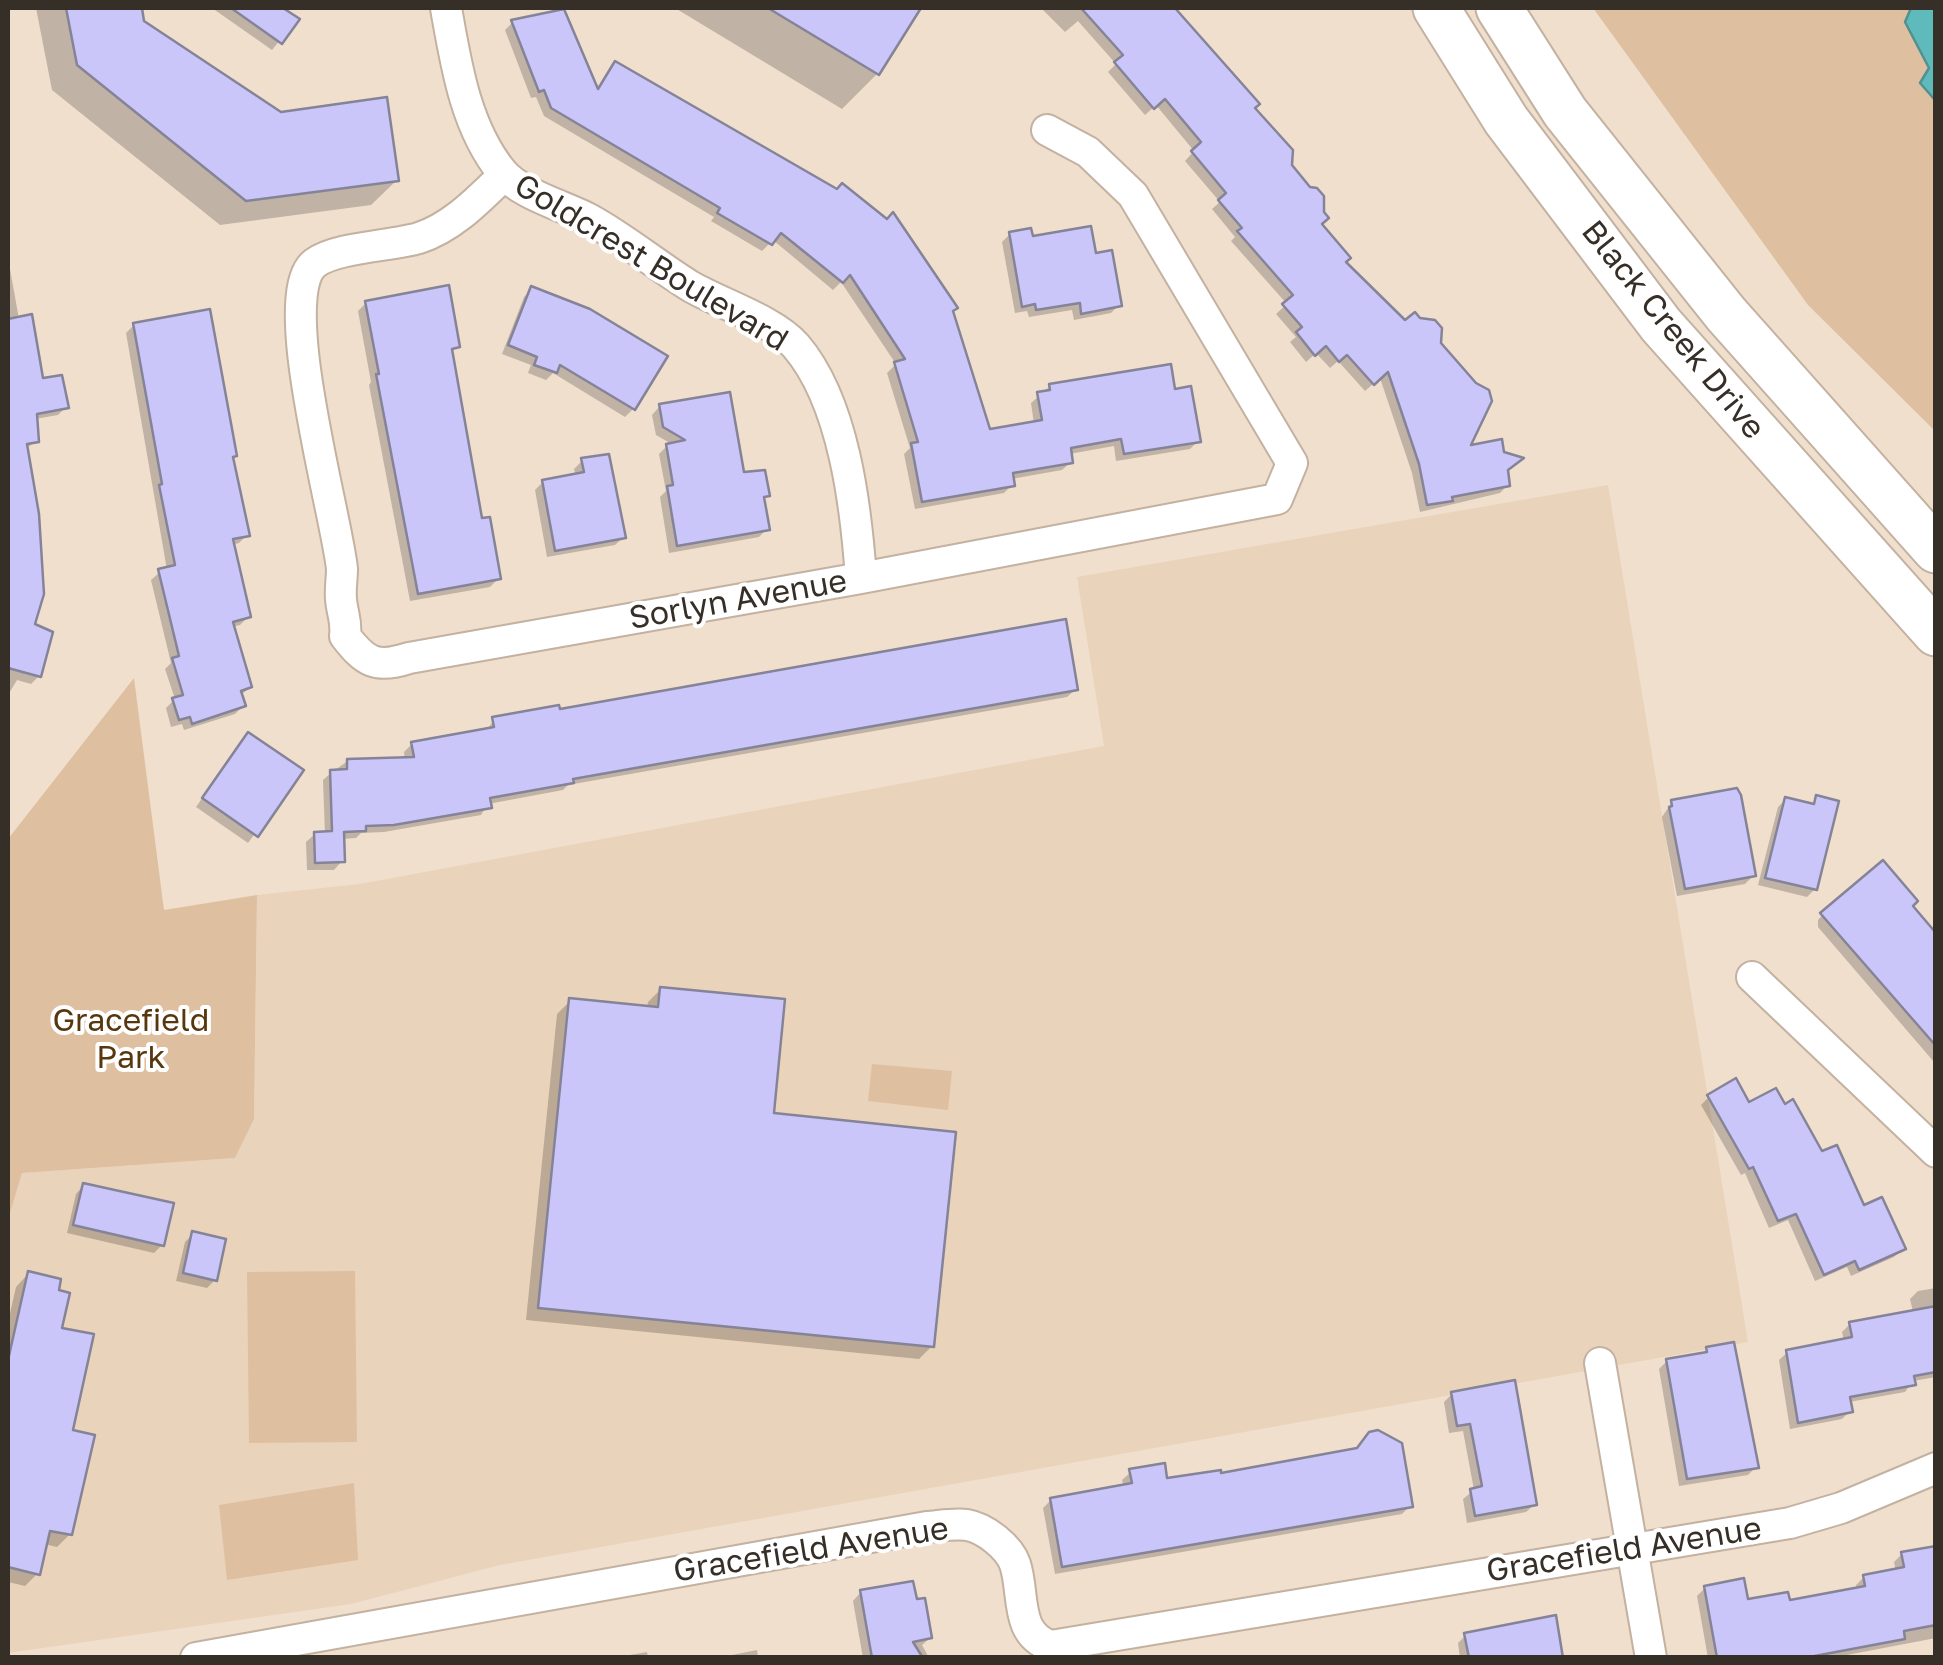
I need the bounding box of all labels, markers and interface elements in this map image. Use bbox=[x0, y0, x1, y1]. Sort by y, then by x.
street label: Goldcrest Boulevard bbox=[507, 166, 795, 360]
street label: Black Creek Drive bbox=[1573, 213, 1773, 447]
street label: Sorlyn Avenue bbox=[626, 562, 850, 638]
park label: Gracefield Park bbox=[53, 1002, 209, 1077]
street label: Gracefield Avenue bbox=[671, 1509, 951, 1591]
street label: Gracefield Avenue bbox=[1484, 1509, 1764, 1591]

